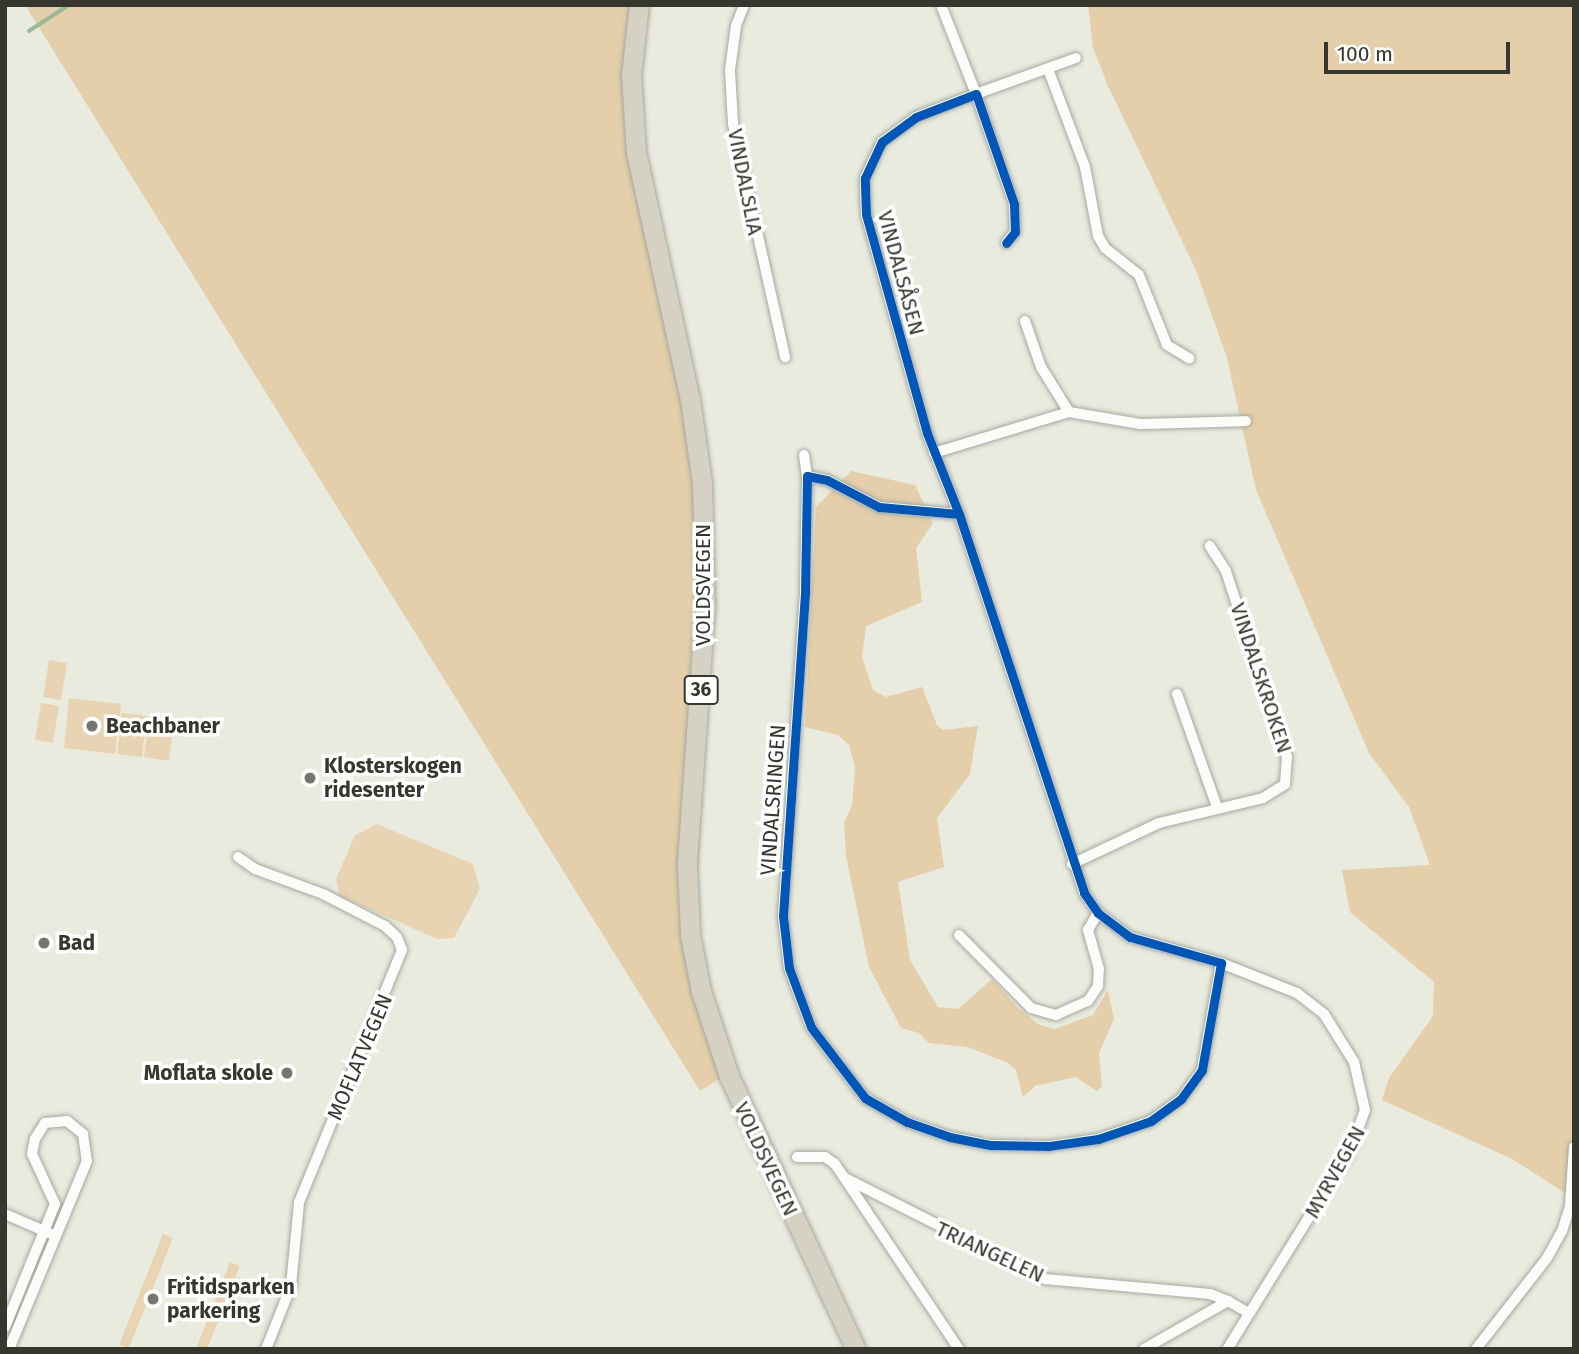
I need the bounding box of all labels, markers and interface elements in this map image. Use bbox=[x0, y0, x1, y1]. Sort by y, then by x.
scale bar bbox=[1327, 28, 1512, 72]
text: 100 m bbox=[1337, 41, 1393, 67]
street label: VINDALSLIA bbox=[722, 127, 768, 237]
street label: VINDALSÅSEN bbox=[872, 208, 930, 338]
street label: VOLDSVEGEN bbox=[690, 524, 716, 646]
street label: VINDALSKROKEN bbox=[1225, 600, 1297, 756]
road number: 36 bbox=[684, 674, 718, 706]
place label: Beachbaner bbox=[106, 713, 220, 739]
marker: Beachbaner bbox=[84, 718, 100, 734]
street label: VINDALSRINGEN bbox=[755, 724, 791, 876]
place label: Klosterskogen ridesenter bbox=[324, 753, 462, 803]
marker: Klosterskogen ridesenter bbox=[302, 770, 318, 786]
place label: Bad bbox=[58, 930, 95, 956]
marker: Bad bbox=[36, 935, 52, 951]
street label: MOFLATVEGEN bbox=[322, 990, 398, 1124]
place label: Moflata skole bbox=[144, 1060, 273, 1086]
marker: Moflata skole bbox=[279, 1065, 295, 1081]
street label: VOLDSVEGEN bbox=[729, 1098, 803, 1220]
street label: MYRVEGEN bbox=[1299, 1121, 1371, 1223]
street label: TRIANGELEN bbox=[932, 1216, 1048, 1288]
place label: Fritidsparken parkering bbox=[167, 1274, 295, 1324]
marker: Fritidsparken parkering bbox=[145, 1291, 161, 1307]

